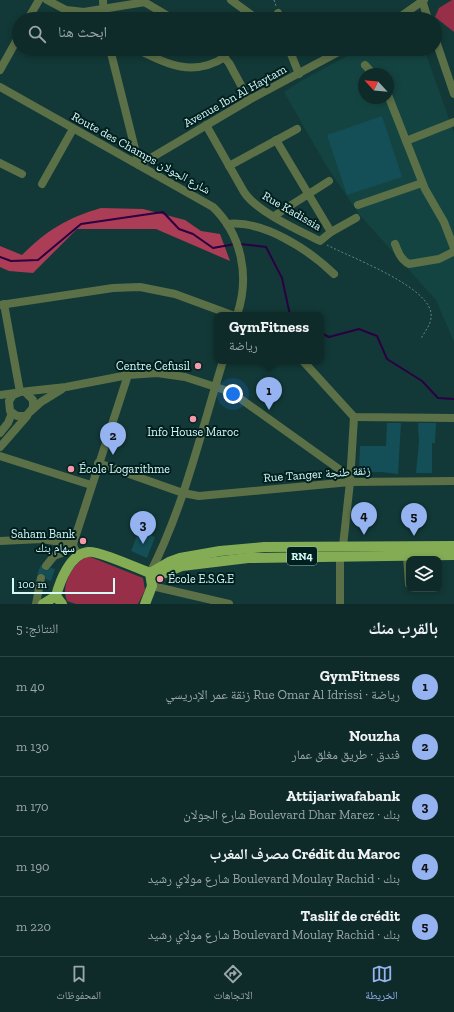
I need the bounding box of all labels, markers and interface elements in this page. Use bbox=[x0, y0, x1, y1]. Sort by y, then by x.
search box bbox=[12, 12, 442, 56]
icon: search bbox=[26, 23, 48, 45]
text: ابحث هنا bbox=[58, 23, 107, 41]
street label: Avenue Ibn Al Haytam bbox=[181, 62, 289, 130]
north arrow bbox=[358, 68, 394, 104]
street label: Route des Champs شارع الجولان bbox=[69, 109, 213, 198]
street label: Rue Kadissia bbox=[260, 189, 324, 234]
popup bbox=[214, 312, 324, 364]
text: GymFitness bbox=[229, 318, 309, 336]
text: رياضة bbox=[229, 338, 258, 353]
place label: Centre Cefusil bbox=[116, 359, 190, 373]
marker: Centre Cefusil bbox=[193, 361, 203, 371]
pin: 1 bbox=[256, 377, 282, 410]
your location bbox=[223, 384, 243, 404]
marker: Info House Maroc bbox=[188, 414, 198, 424]
pin: 2 bbox=[100, 422, 126, 455]
place label: Info House Maroc bbox=[147, 425, 239, 439]
place label: École Logarithme bbox=[79, 461, 170, 476]
street label: Rue Tanger زنقة طنجة bbox=[263, 463, 371, 485]
marker: École Logarithme bbox=[66, 464, 76, 474]
pin: 4 bbox=[351, 502, 377, 535]
pin: 5 bbox=[401, 503, 427, 536]
pin: 3 bbox=[130, 511, 156, 544]
place label: Saham Bank سهام بنك bbox=[11, 527, 76, 556]
marker: Saham Bank سهام بنك bbox=[78, 536, 88, 546]
road number: RN4 bbox=[287, 547, 317, 565]
map controls bbox=[406, 556, 442, 592]
button: layers bbox=[406, 556, 442, 592]
place label: École E.S.G.E bbox=[168, 571, 234, 586]
marker: École E.S.G.E bbox=[155, 574, 165, 584]
scale bar bbox=[12, 576, 115, 595]
text: 100 m bbox=[18, 578, 47, 591]
text: بالقرب منك bbox=[368, 618, 438, 638]
text: النتائج: 5 bbox=[16, 621, 58, 636]
text: GymFitness bbox=[320, 667, 400, 685]
text: 40 m bbox=[16, 679, 45, 694]
text: 1 bbox=[422, 679, 428, 694]
text: رياضة · Rue Omar Al Idrissi زنقة عمر الإدريسي bbox=[165, 687, 400, 702]
text: Nouzha bbox=[349, 727, 400, 745]
text: 130 m bbox=[16, 739, 49, 754]
text: 2 bbox=[422, 739, 429, 754]
text: فندق · طريق مغلق عمار bbox=[292, 747, 400, 762]
text: Attijariwafabank bbox=[286, 787, 400, 805]
text: 170 m bbox=[16, 799, 49, 814]
text: 3 bbox=[422, 799, 428, 814]
text: بنك · Boulevard Dhar Marez شارع الجولان bbox=[183, 807, 400, 822]
text: Crédit du Maroc مصرف المغرب bbox=[210, 845, 400, 863]
text: 190 m bbox=[16, 859, 50, 874]
text: 4 bbox=[421, 859, 429, 874]
text: بنك · Boulevard Moulay Rachid شارع مولاي رشيد bbox=[148, 871, 400, 886]
text: Taslif de crédit bbox=[301, 907, 400, 925]
text: 220 m bbox=[16, 919, 51, 934]
text: 5 bbox=[422, 919, 428, 934]
text: بنك · Boulevard Moulay Rachid شارع مولاي رشيد bbox=[148, 927, 400, 942]
tab: المحفوظات bbox=[56, 963, 101, 1006]
tab: الاتجاهات bbox=[214, 963, 253, 1006]
tab: الخريطة bbox=[365, 963, 398, 1006]

